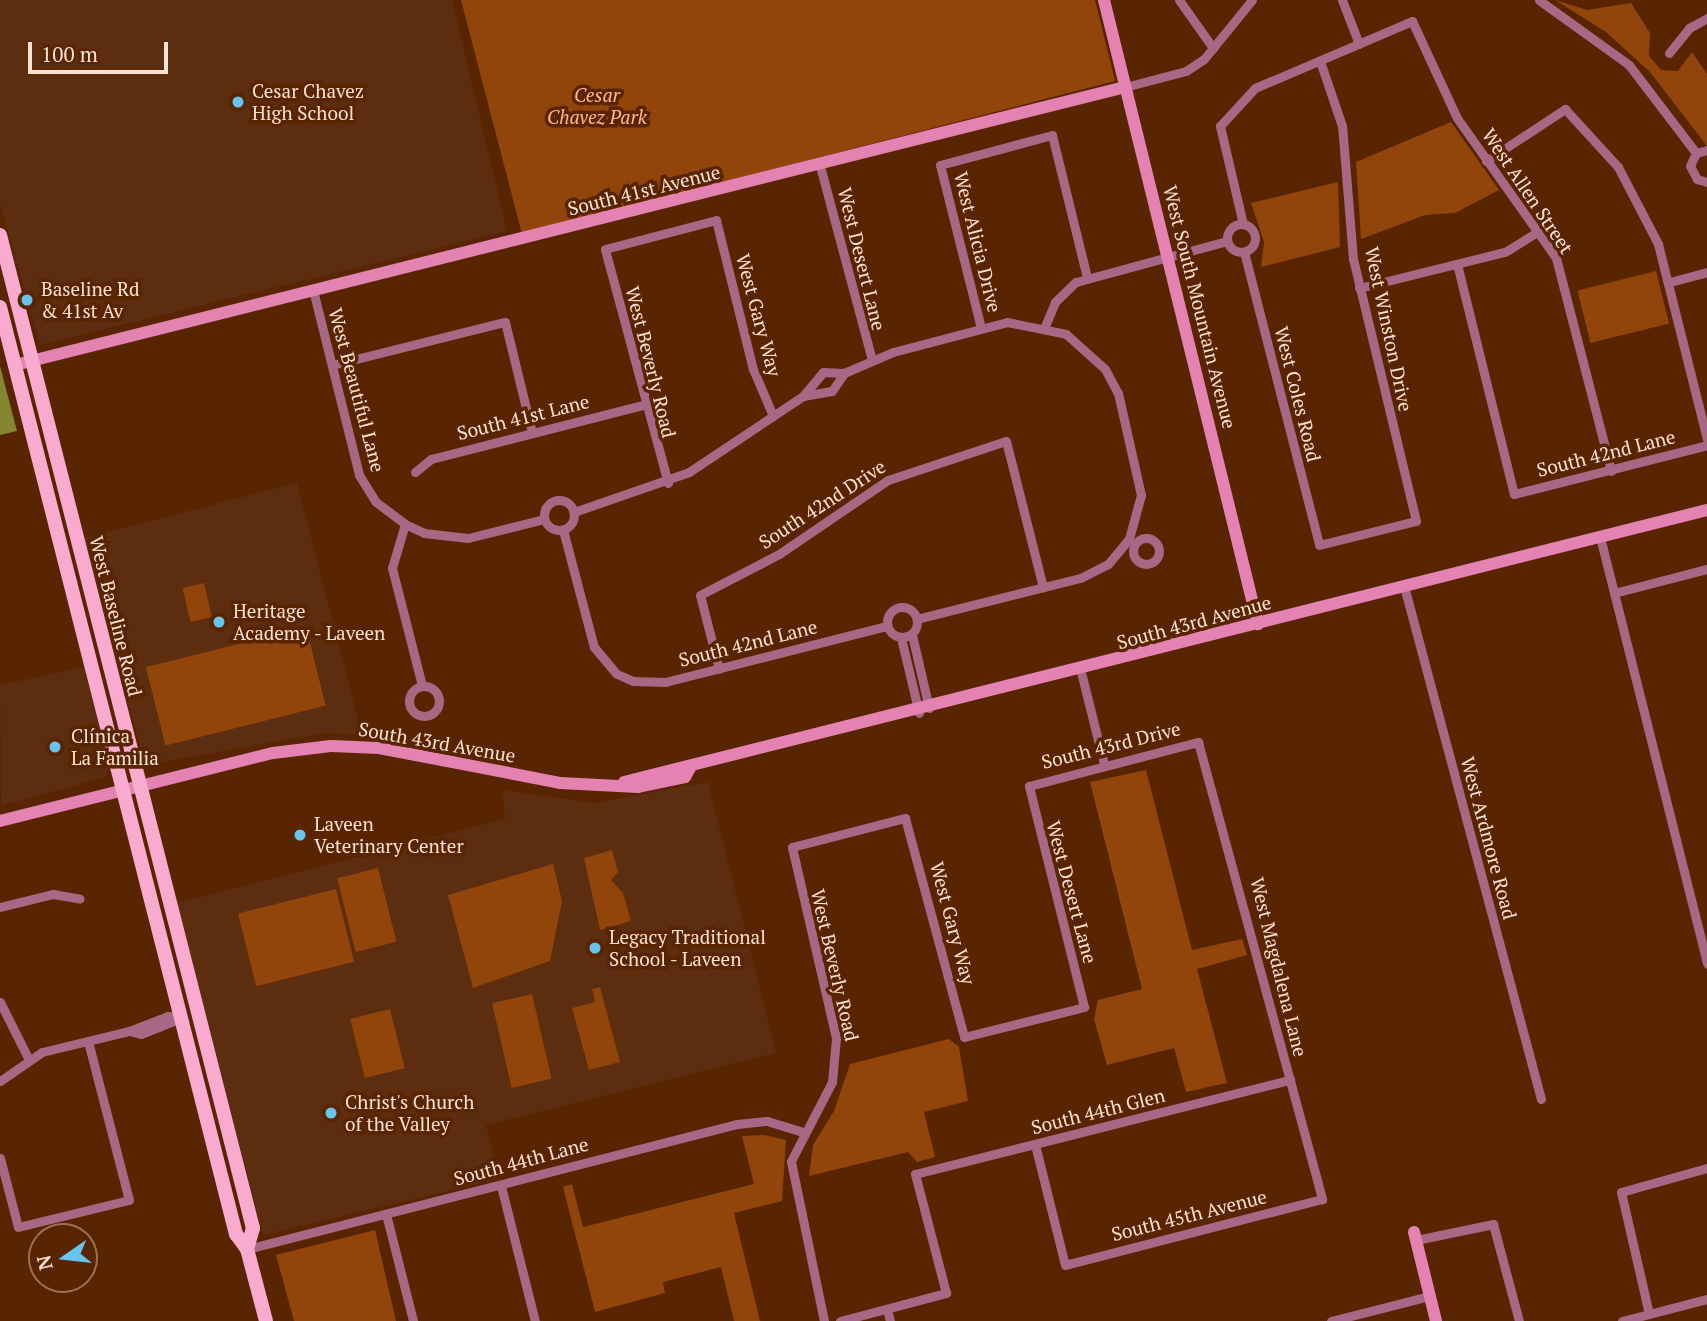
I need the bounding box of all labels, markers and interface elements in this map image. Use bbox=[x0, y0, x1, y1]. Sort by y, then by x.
scale bar bbox=[32, 28, 172, 72]
text: 100 m bbox=[41, 40, 98, 68]
place label: Cesar Chavez High School bbox=[252, 80, 364, 124]
park label: Cesar Chavez Park bbox=[547, 84, 647, 128]
marker: Cesar Chavez High School bbox=[230, 94, 246, 110]
street label: West Allen Street bbox=[1478, 124, 1578, 258]
street label: South 41st Avenue bbox=[565, 160, 723, 220]
street label: West Alicia Drive bbox=[949, 169, 1007, 315]
street label: West South Mountain Avenue bbox=[1159, 183, 1241, 431]
street label: West Desert Lane bbox=[833, 185, 891, 333]
street label: West Winston Drive bbox=[1360, 245, 1418, 413]
street label: West Gary Way bbox=[732, 251, 786, 379]
place label: Baseline Rd & 41st Av bbox=[41, 278, 140, 322]
street label: West Beverly Road bbox=[621, 284, 681, 440]
marker: Baseline Rd & 41st Av bbox=[19, 292, 35, 308]
street label: West Beautiful Lane bbox=[324, 305, 390, 475]
street label: West Coles Road bbox=[1270, 324, 1326, 464]
street label: South 41st Lane bbox=[455, 390, 591, 444]
street label: South 42nd Lane bbox=[1534, 425, 1678, 481]
street label: South 42nd Drive bbox=[754, 455, 890, 553]
street label: West Baseline Road bbox=[85, 534, 147, 698]
street label: South 43rd Avenue bbox=[1114, 590, 1274, 654]
place label: Heritage Academy - Laveen bbox=[233, 600, 387, 644]
marker: Heritage Academy - Laveen bbox=[211, 614, 227, 630]
street label: South 42nd Lane bbox=[676, 615, 820, 671]
street label: South 43rd Avenue bbox=[357, 717, 517, 767]
street label: South 43rd Drive bbox=[1039, 717, 1183, 773]
place label: Clínica La Familia bbox=[71, 725, 159, 769]
marker: Clínica La Familia bbox=[45, 737, 65, 757]
street label: West Ardmore Road bbox=[1456, 754, 1522, 922]
place label: Laveen Veterinary Center bbox=[314, 813, 464, 857]
street label: West Desert Lane bbox=[1042, 818, 1102, 966]
marker: Laveen Veterinary Center bbox=[292, 827, 308, 843]
street label: West Gary Way bbox=[926, 859, 980, 987]
street label: West Magdalena Lane bbox=[1246, 875, 1312, 1059]
street label: West Beverly Road bbox=[806, 887, 864, 1043]
place label: Legacy Traditional School - Laveen bbox=[609, 926, 766, 970]
marker: Legacy Traditional School - Laveen bbox=[587, 940, 603, 956]
street label: South 44th Glen bbox=[1029, 1083, 1167, 1139]
place label: Christ's Church of the Valley bbox=[345, 1091, 474, 1135]
marker: Christ's Church of the Valley bbox=[323, 1105, 339, 1121]
street label: South 44th Lane bbox=[451, 1132, 591, 1190]
street label: South 45th Avenue bbox=[1109, 1185, 1269, 1245]
north arrow bbox=[28, 1223, 98, 1293]
text: N bbox=[30, 1253, 58, 1273]

